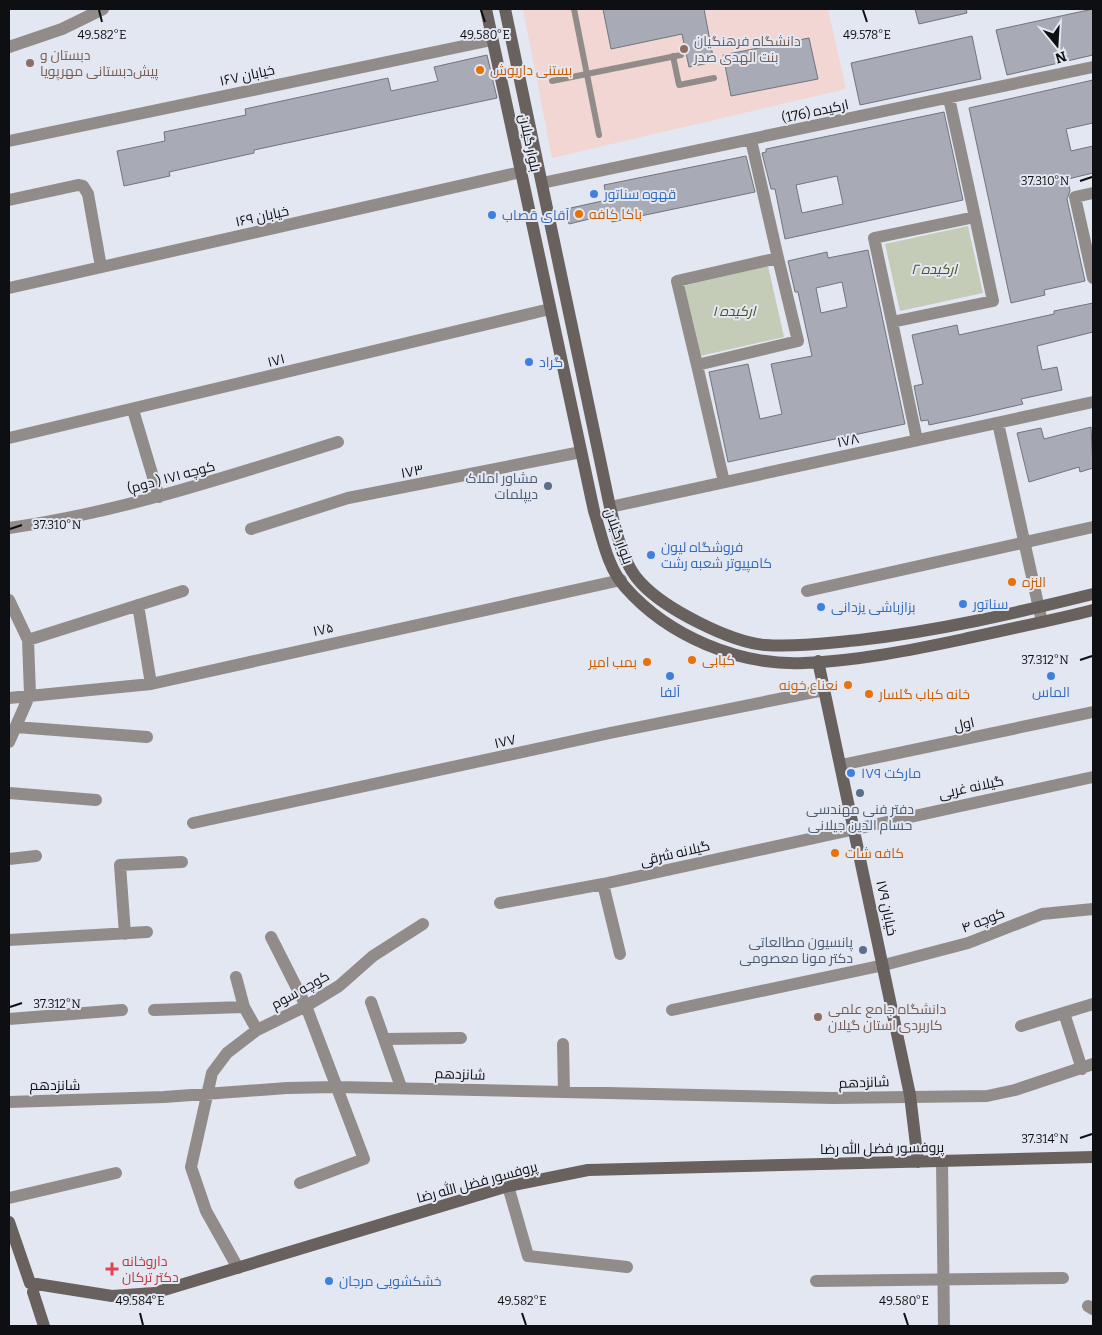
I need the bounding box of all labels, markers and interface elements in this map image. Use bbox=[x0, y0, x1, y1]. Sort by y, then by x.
north arrow bbox=[1032, 20, 1082, 70]
text: 49.582°E bbox=[78, 28, 126, 42]
text: 49.580°E bbox=[460, 28, 510, 42]
text: 49.578°E bbox=[843, 28, 891, 42]
place label: دانشگاه فرهنگیان بنت الهدی صدر bbox=[693, 33, 801, 66]
marker: دانشگاه فرهنگیان بنت الهدی صدر bbox=[678, 43, 690, 55]
place label: دبستان و پیش‌دبستانی مهرپویا bbox=[40, 47, 159, 81]
text: N bbox=[1053, 47, 1069, 67]
marker: دبستان و پیش‌دبستانی مهرپویا bbox=[24, 57, 36, 69]
street label: خیابان ۱۶۷ bbox=[218, 61, 276, 90]
place label: بستنی داریوش bbox=[490, 62, 572, 79]
marker: بستنی داریوش bbox=[474, 64, 486, 76]
street label: ارکیده (176) bbox=[780, 96, 850, 127]
street label: بلوار گیلان bbox=[515, 113, 544, 174]
text: 37.310°N bbox=[1021, 174, 1070, 188]
place label: قهوه سناتور bbox=[603, 186, 676, 203]
marker: قهوه سناتور bbox=[588, 188, 600, 200]
street label: خیابان ۱۶۹ bbox=[234, 203, 290, 230]
place label: باکا کافه bbox=[589, 206, 642, 223]
place label: آقای قصاب bbox=[502, 207, 570, 224]
marker: باکا کافه bbox=[573, 208, 585, 220]
marker: آقای قصاب bbox=[486, 209, 498, 221]
park label: ارکیده ۲ bbox=[911, 261, 958, 278]
park label: ارکیده ۱ bbox=[712, 303, 757, 320]
street label: ۱۷۱ bbox=[266, 350, 287, 371]
place label: گراد bbox=[539, 354, 563, 371]
marker: گراد bbox=[523, 356, 535, 368]
street label: ۱۷۸ bbox=[836, 430, 861, 451]
street label: کوچه ۱۷۱ ( دوم) bbox=[125, 458, 217, 498]
street label: ۱۷۳ bbox=[400, 461, 425, 482]
place label: مشاور املاک دیپلمات bbox=[466, 470, 538, 504]
marker: مشاور املاک دیپلمات bbox=[542, 480, 554, 492]
street label: بلوار گیلان bbox=[601, 506, 637, 567]
text: 37.310°N bbox=[33, 518, 82, 532]
place label: فروشگاه لیون کامپیوتر شعبه رشت bbox=[661, 539, 772, 573]
marker: فروشگاه لیون کامپیوتر شعبه رشت bbox=[645, 549, 657, 561]
place label: النزه bbox=[1022, 574, 1046, 591]
marker: النزه bbox=[1006, 576, 1018, 588]
place label: سناتور bbox=[972, 596, 1008, 613]
marker: سناتور bbox=[957, 598, 969, 610]
place label: بزازباشی یزدانی bbox=[831, 599, 916, 616]
marker: بزازباشی یزدانی bbox=[815, 601, 827, 613]
street label: ۱۷۵ bbox=[311, 619, 335, 640]
place label: کبابی bbox=[702, 652, 735, 669]
text: 37.312°N bbox=[1021, 653, 1069, 667]
place label: بمب امیر bbox=[588, 654, 637, 671]
marker: کبابی bbox=[686, 654, 698, 666]
marker: بمب امیر bbox=[641, 656, 653, 668]
marker: آلفا bbox=[664, 670, 676, 682]
marker: الماس bbox=[1045, 670, 1057, 682]
place label: نعناع خونه bbox=[779, 677, 838, 694]
marker: نعناع خونه bbox=[842, 679, 854, 691]
place label: آلفا bbox=[660, 684, 681, 701]
place label: الماس bbox=[1032, 684, 1070, 701]
place label: خانه کباب گلسار bbox=[878, 686, 970, 703]
marker: خانه کباب گلسار bbox=[863, 688, 875, 700]
street label: اول bbox=[952, 714, 976, 735]
street label: ۱۷۷ bbox=[493, 731, 518, 752]
place label: ۱۷۹ مارکت bbox=[861, 765, 921, 782]
marker: ۱۷۹ مارکت bbox=[845, 767, 857, 779]
street label: گیلانه غربی bbox=[937, 772, 1005, 803]
marker: دفتر فنی مهندسی حسام‌ الدین جیلانی bbox=[854, 787, 866, 799]
place label: دفتر فنی مهندسی حسام‌ الدین جیلانی bbox=[806, 801, 914, 835]
street label: گیلانه شرقی bbox=[639, 837, 712, 870]
place label: کافه شات bbox=[845, 845, 904, 862]
marker: کافه شات bbox=[829, 847, 841, 859]
street label: خیابان ۱۷۹ bbox=[872, 879, 901, 937]
street label: کوچه ۴ bbox=[959, 905, 1008, 937]
place label: پانسیون مطالعاتی دکتر مونا معصومی bbox=[739, 934, 853, 967]
marker: پانسیون مطالعاتی دکتر مونا معصومی bbox=[857, 944, 869, 956]
street label: کوچه سوم bbox=[268, 968, 333, 1014]
text: 37.312°N bbox=[33, 997, 81, 1011]
place label: دانشگاه جامع علمی کاربردی استان گیلان bbox=[828, 1001, 946, 1034]
marker: دانشگاه جامع علمی کاربردی استان گیلان bbox=[812, 1011, 824, 1023]
street label: شانزدهم bbox=[434, 1065, 486, 1085]
street label: شانزدهم bbox=[838, 1073, 890, 1093]
street label: شانزدهم bbox=[30, 1077, 80, 1095]
text: 37.314°N bbox=[1021, 1132, 1069, 1146]
street label: پروفسور فضل الله رضا bbox=[820, 1138, 945, 1159]
street label: پروفسور فضل الله رضا bbox=[415, 1157, 540, 1208]
place label: داروخانه دکتر ترکان bbox=[122, 1253, 179, 1286]
marker: داروخانه دکتر ترکان bbox=[106, 1263, 118, 1275]
place label: خشکشویی مرجان bbox=[339, 1273, 441, 1290]
marker: خشکشویی مرجان bbox=[323, 1275, 335, 1287]
text: 49.584°E bbox=[116, 1294, 164, 1308]
text: 49.582°E bbox=[498, 1294, 546, 1308]
text: 49.580°E bbox=[879, 1294, 929, 1308]

